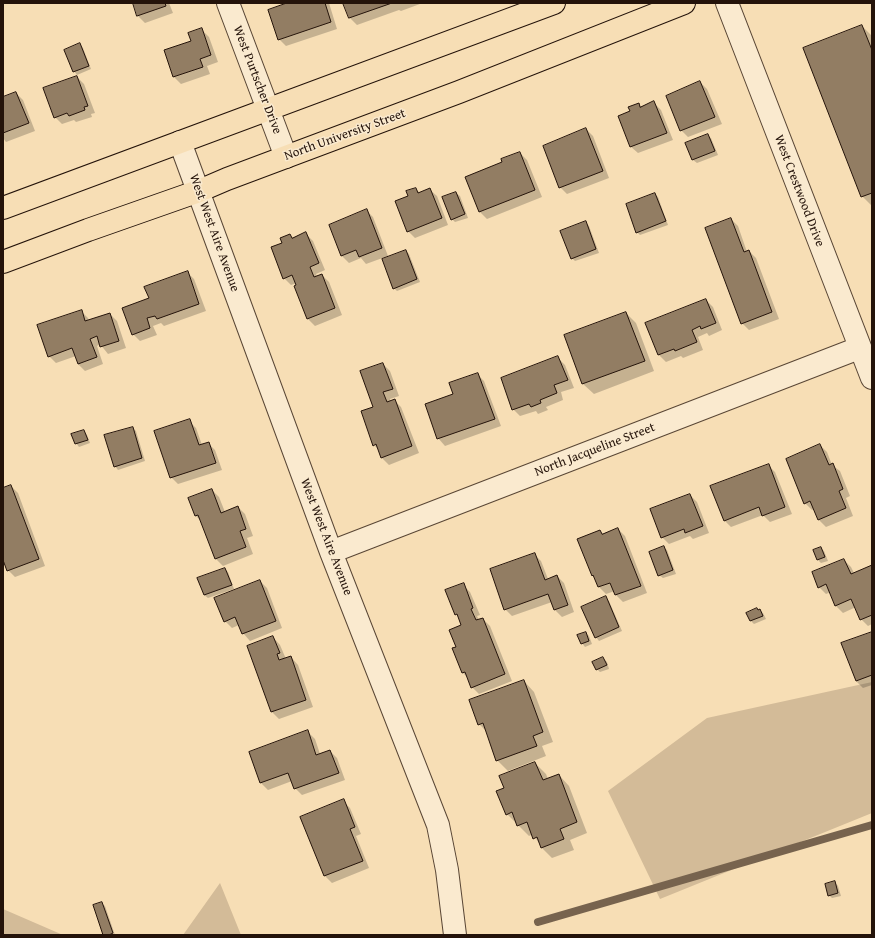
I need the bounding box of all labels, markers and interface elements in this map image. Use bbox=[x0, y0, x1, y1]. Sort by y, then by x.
street label: West Purtscher Drive bbox=[229, 24, 285, 136]
street label: North University Street bbox=[282, 106, 408, 164]
street label: West Crestwood Drive bbox=[770, 133, 828, 249]
street label: West West Aire Avenue bbox=[185, 172, 243, 294]
street label: North Jacqueline Street bbox=[533, 420, 657, 480]
street label: West West Aire Avenue bbox=[296, 476, 356, 598]

